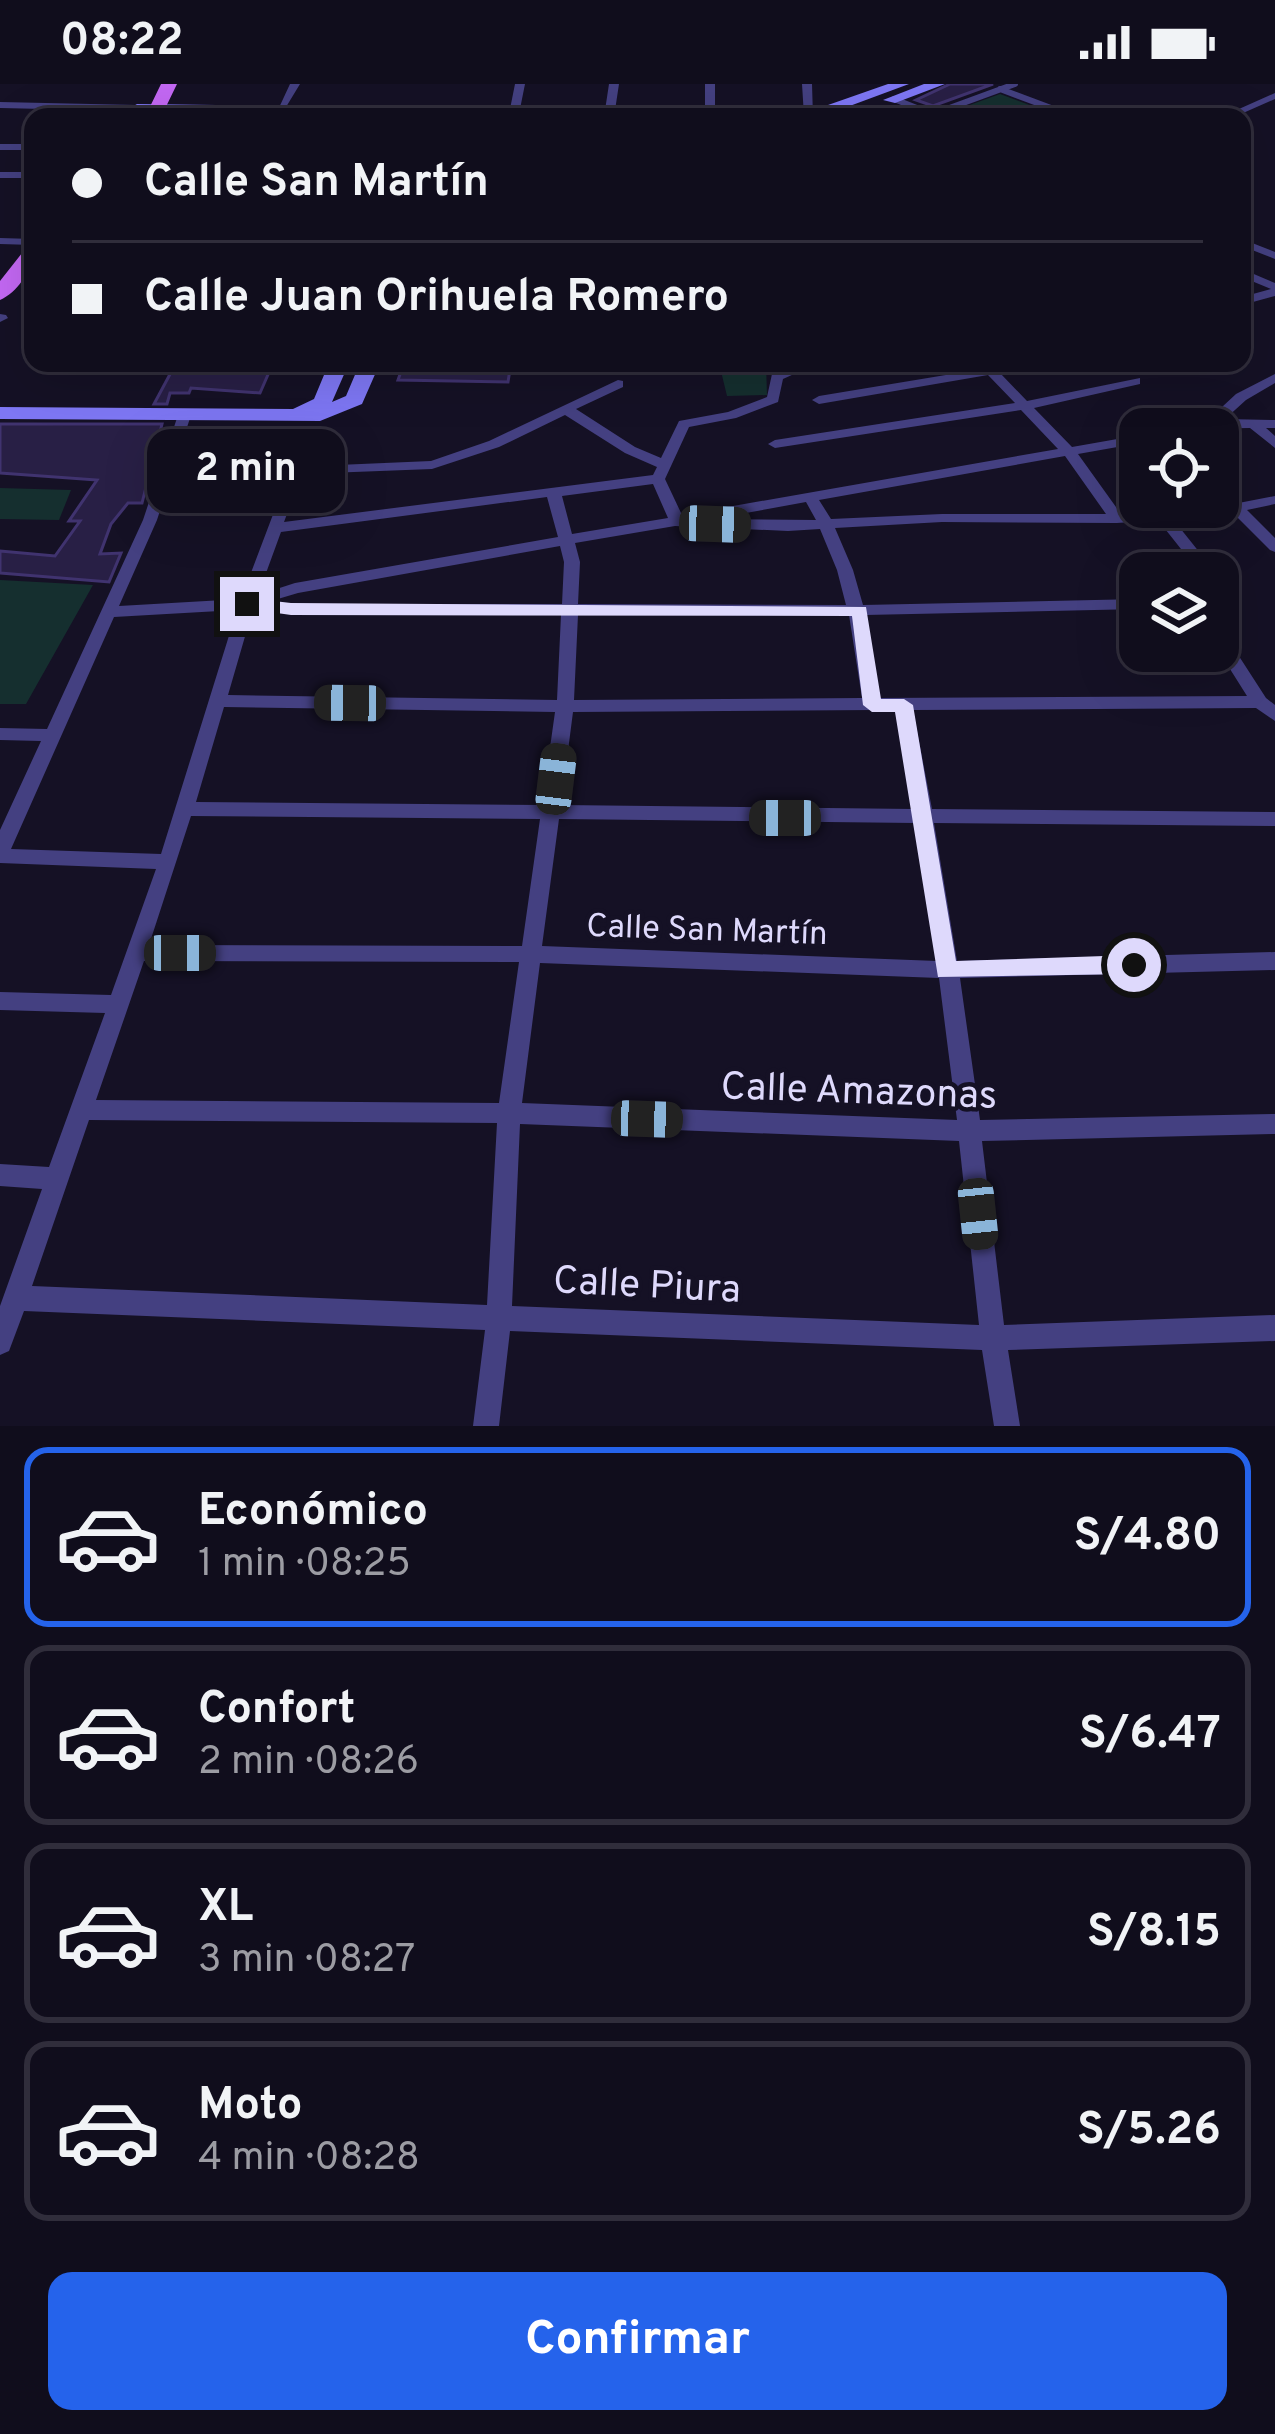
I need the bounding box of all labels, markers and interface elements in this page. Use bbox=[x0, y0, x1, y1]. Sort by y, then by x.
text: 08:22 bbox=[60, 14, 184, 71]
text: Calle San Martín bbox=[144, 155, 489, 212]
text: Calle Juan Orihuela Romero bbox=[144, 270, 729, 327]
map controls bbox=[1119, 408, 1239, 672]
button: locate bbox=[1119, 408, 1239, 528]
callout: 2 min bbox=[148, 430, 346, 514]
text: 2 min bbox=[195, 446, 297, 495]
car bbox=[678, 505, 752, 543]
button: layers bbox=[1119, 552, 1239, 672]
route end bbox=[220, 577, 274, 631]
car bbox=[314, 684, 386, 722]
car bbox=[534, 741, 578, 817]
car bbox=[749, 800, 821, 836]
street label: Calle San Martín bbox=[585, 907, 828, 957]
car bbox=[144, 935, 216, 971]
route start bbox=[1107, 938, 1161, 992]
street label: Calle Amazonas bbox=[720, 1064, 998, 1123]
car bbox=[610, 1100, 684, 1138]
car bbox=[956, 1176, 1000, 1252]
street label: Calle Piura bbox=[552, 1258, 742, 1317]
icon: car bbox=[54, 1483, 162, 1591]
text: Económico bbox=[198, 1484, 428, 1541]
text: S/4.80 bbox=[1074, 1509, 1221, 1566]
text: 1 min · 08:25 bbox=[198, 1541, 411, 1590]
icon: car bbox=[54, 1681, 162, 1789]
text: Confort bbox=[198, 1682, 355, 1739]
text: S/6.47 bbox=[1079, 1707, 1221, 1764]
text: 2 min · 08:26 bbox=[198, 1739, 419, 1788]
icon: car bbox=[54, 1879, 162, 1987]
text: XL bbox=[198, 1880, 253, 1937]
text: S/8.15 bbox=[1087, 1905, 1221, 1962]
text: 3 min · 08:27 bbox=[198, 1937, 415, 1986]
icon: car bbox=[54, 2077, 162, 2185]
text: Moto bbox=[198, 2078, 302, 2135]
text: S/5.26 bbox=[1077, 2103, 1221, 2160]
text: 4 min · 08:28 bbox=[198, 2135, 420, 2184]
button: Confirmar bbox=[48, 2272, 1227, 2410]

